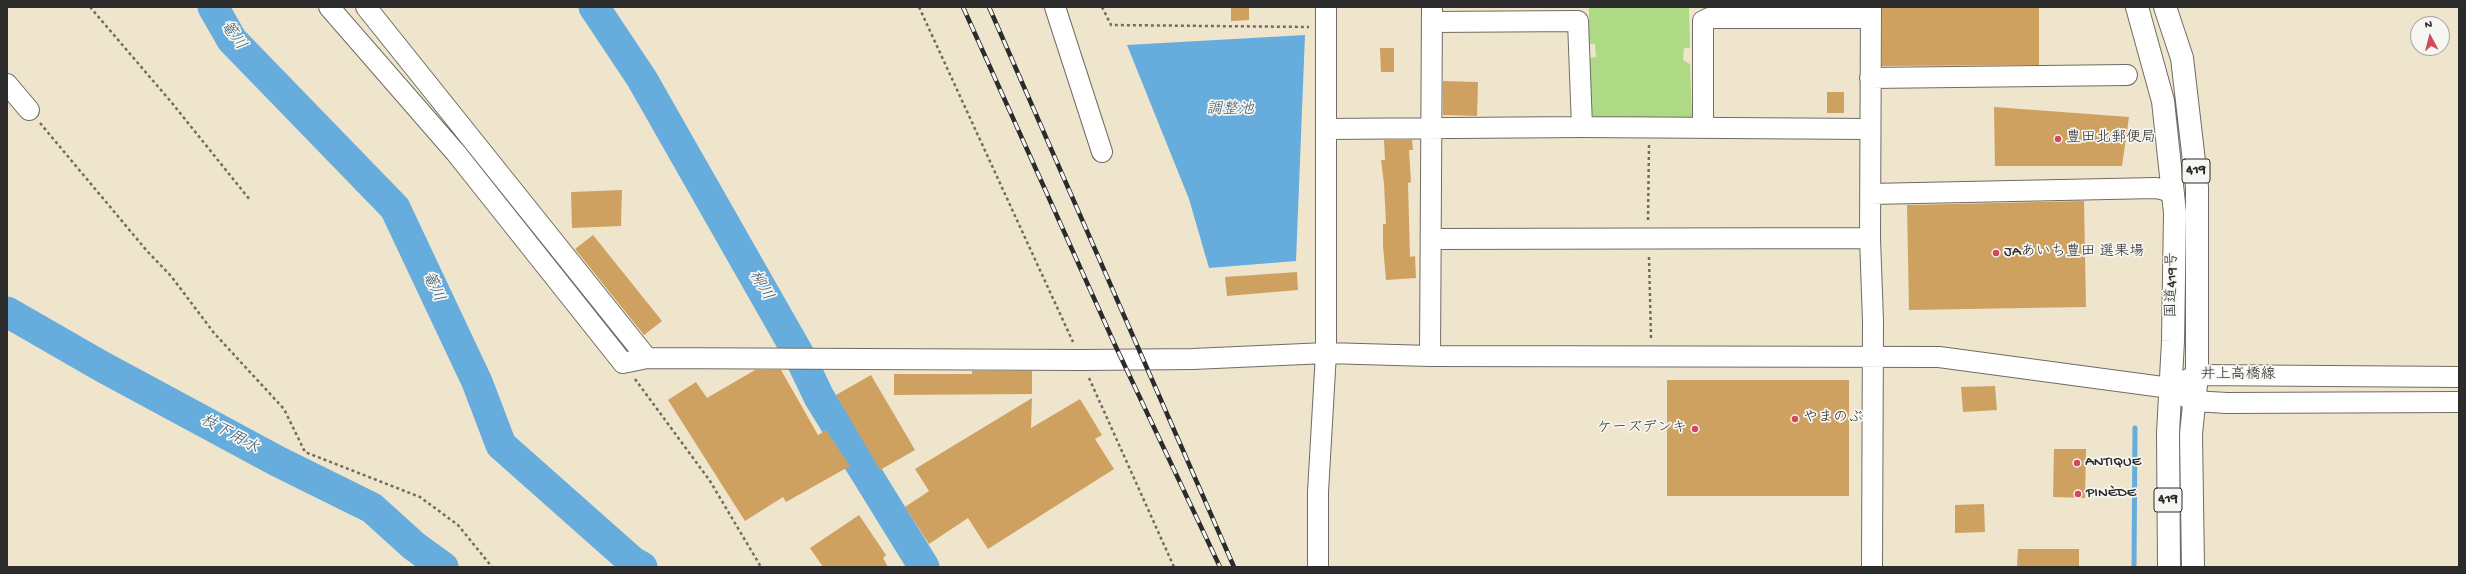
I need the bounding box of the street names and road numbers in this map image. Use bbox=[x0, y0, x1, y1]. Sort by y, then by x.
road number: 419 bbox=[2182, 159, 2210, 183]
street label: 国道419号 bbox=[2163, 252, 2183, 318]
street label: 井上高橋線 bbox=[2201, 367, 2275, 385]
road number: 419 bbox=[2154, 488, 2182, 512]

